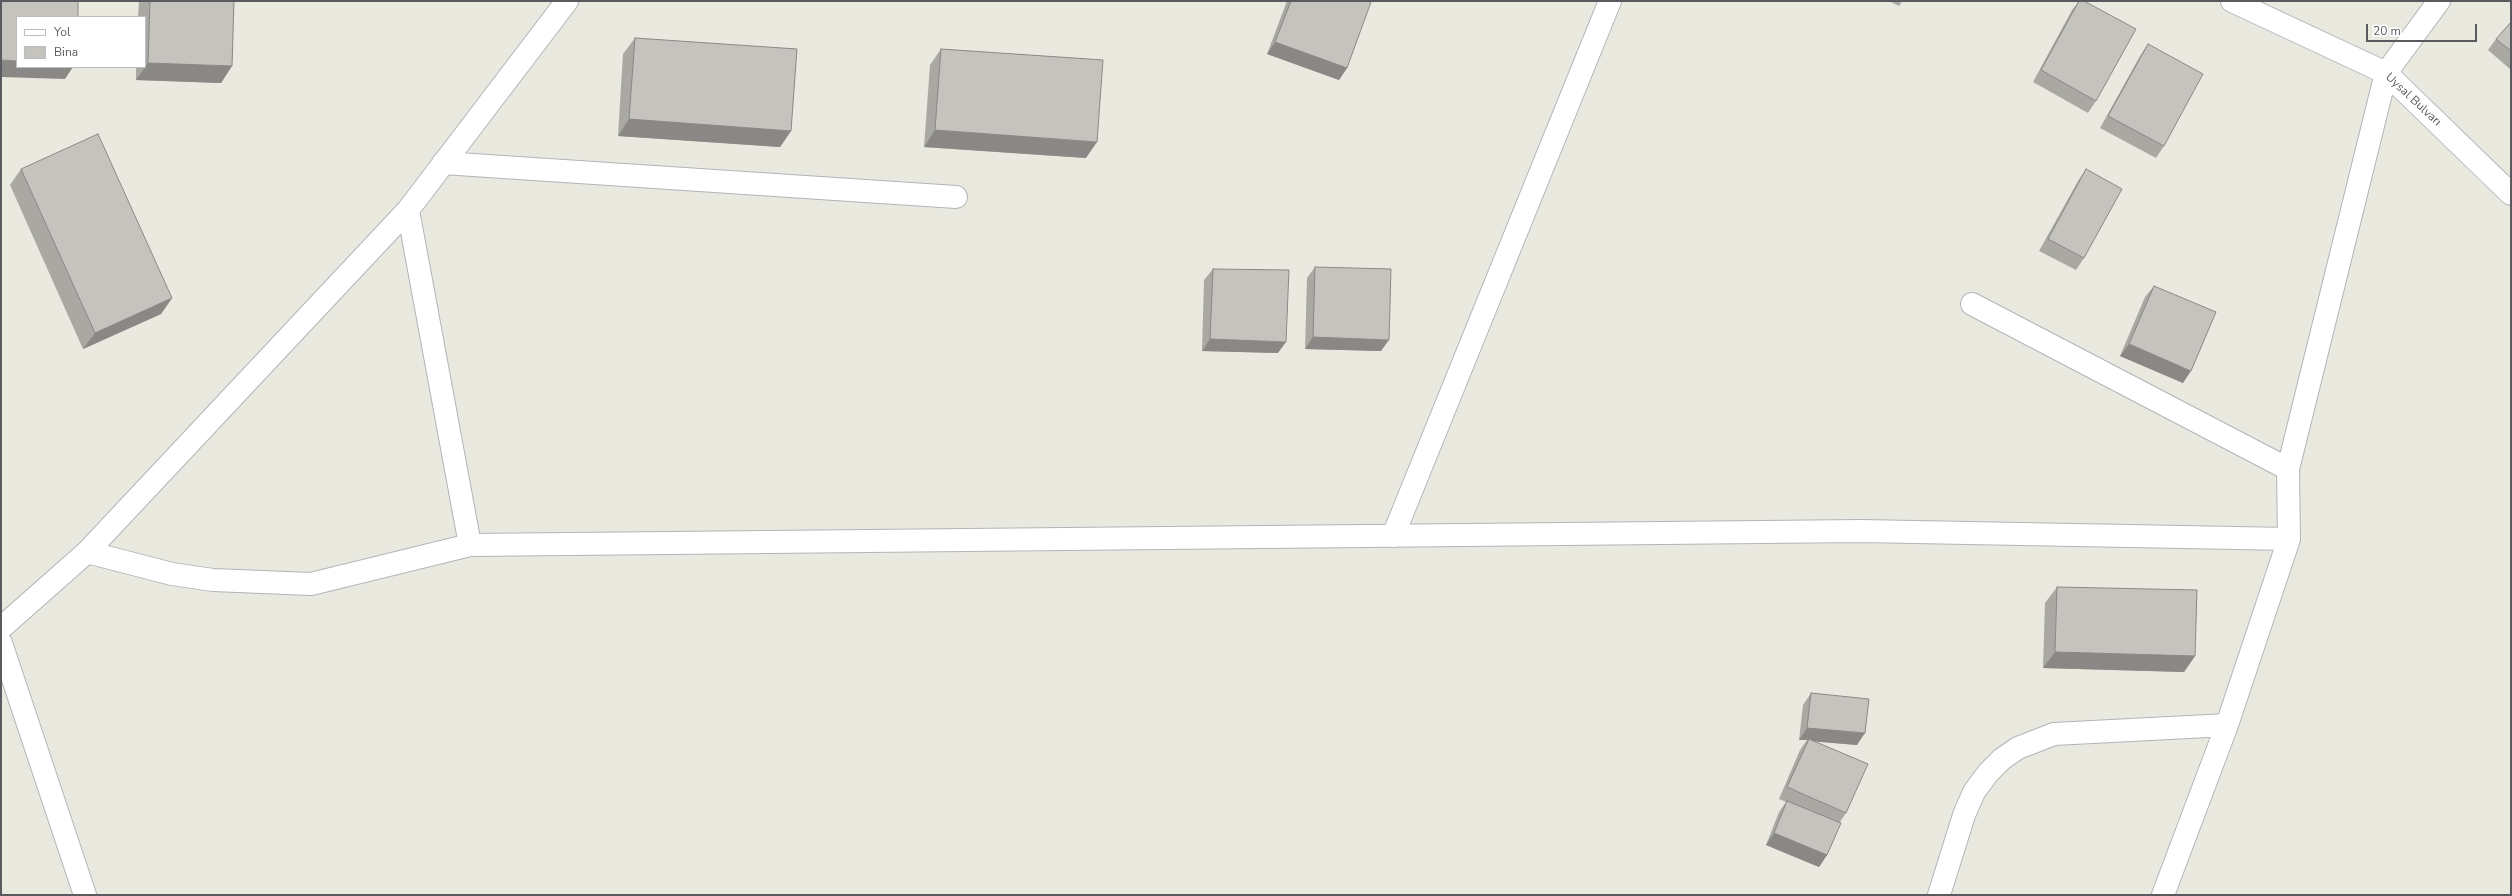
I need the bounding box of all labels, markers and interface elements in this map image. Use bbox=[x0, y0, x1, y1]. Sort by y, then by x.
legend bbox=[16, 16, 146, 68]
scale bar bbox=[2368, 16, 2479, 42]
text: 20 m bbox=[2373, 23, 2401, 39]
text: Yol bbox=[54, 24, 70, 40]
text: Bina bbox=[54, 44, 78, 60]
street label: Uysal Bulvarı bbox=[2382, 70, 2444, 130]

